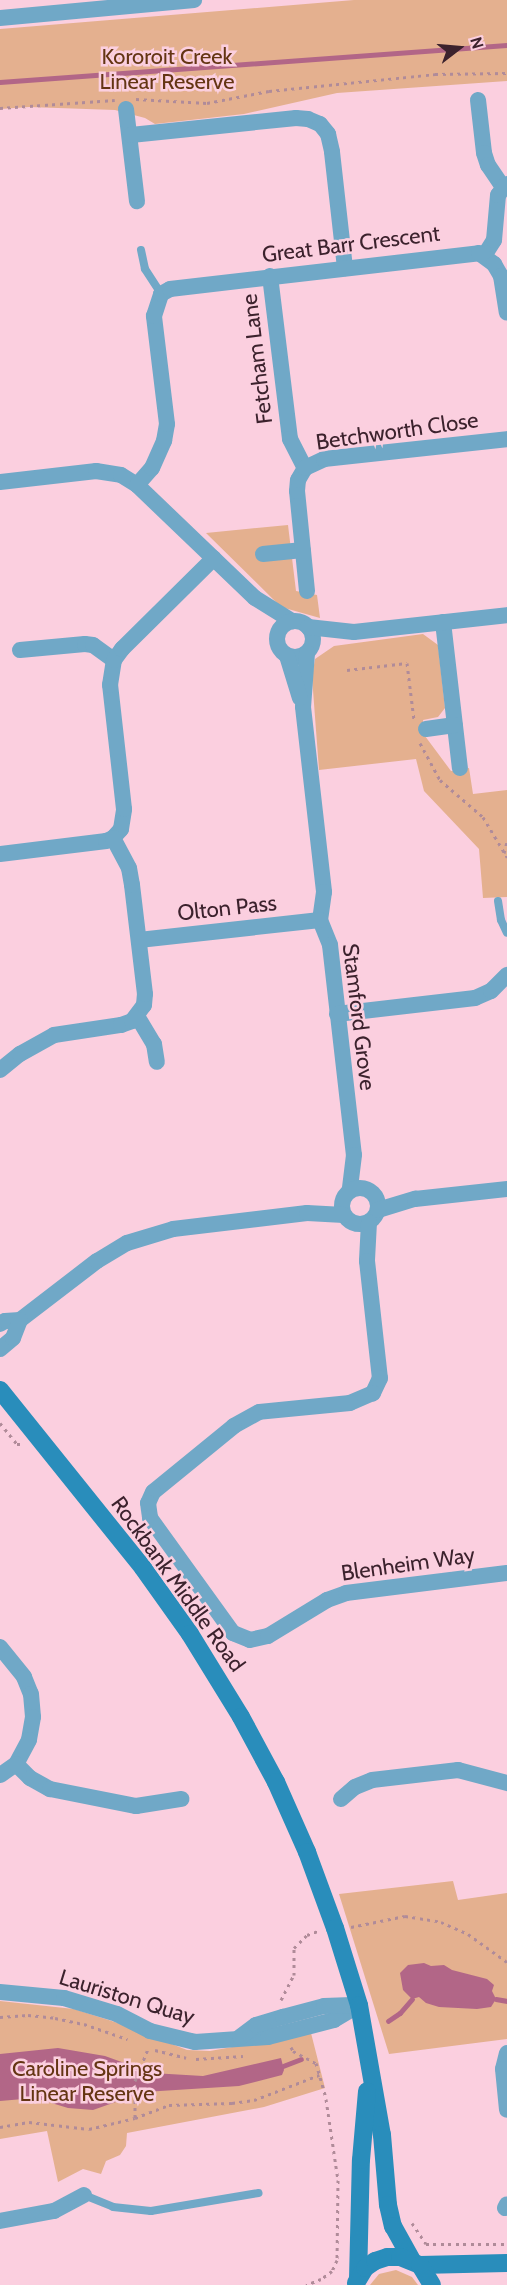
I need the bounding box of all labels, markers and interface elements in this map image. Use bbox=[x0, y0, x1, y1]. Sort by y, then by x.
north arrow bbox=[429, 18, 489, 78]
text: N bbox=[466, 35, 487, 51]
park label: Kororoit Creek Linear Reserve bbox=[99, 43, 235, 94]
street label: Great Barr Crescent bbox=[261, 220, 441, 268]
street label: Fetcham Lane bbox=[236, 292, 278, 426]
street label: Betchworth Close bbox=[314, 407, 480, 455]
street label: Olton Pass bbox=[176, 890, 278, 926]
street label: Stamford Grove bbox=[337, 942, 381, 1092]
street label: Rockbank Middle Road bbox=[105, 1491, 251, 1677]
street label: Blenheim Way bbox=[339, 1542, 477, 1586]
street label: Lauriston Quay bbox=[56, 1964, 198, 2030]
park label: Caroline Springs Linear Reserve bbox=[12, 2055, 162, 2106]

